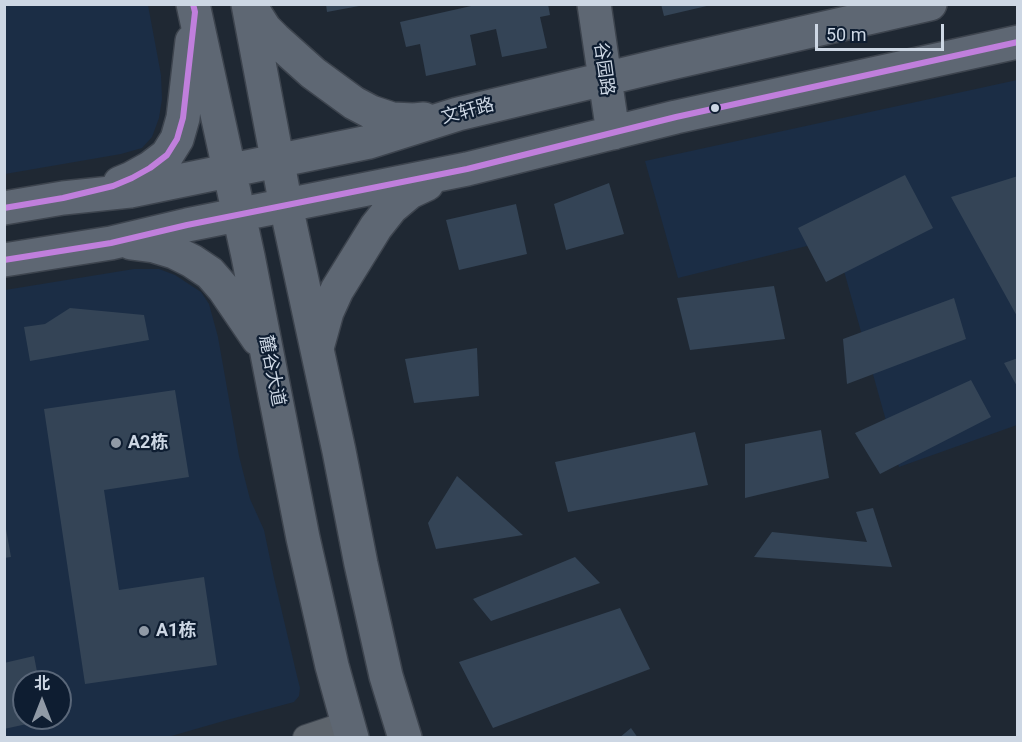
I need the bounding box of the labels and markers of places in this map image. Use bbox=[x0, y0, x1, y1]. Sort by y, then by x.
unlabelled marker bbox=[709, 102, 721, 114]
place label: A2栋 bbox=[128, 432, 168, 454]
marker: A2栋 bbox=[109, 436, 123, 450]
place label: A1栋 bbox=[156, 620, 196, 642]
marker: A1栋 bbox=[137, 624, 151, 638]

